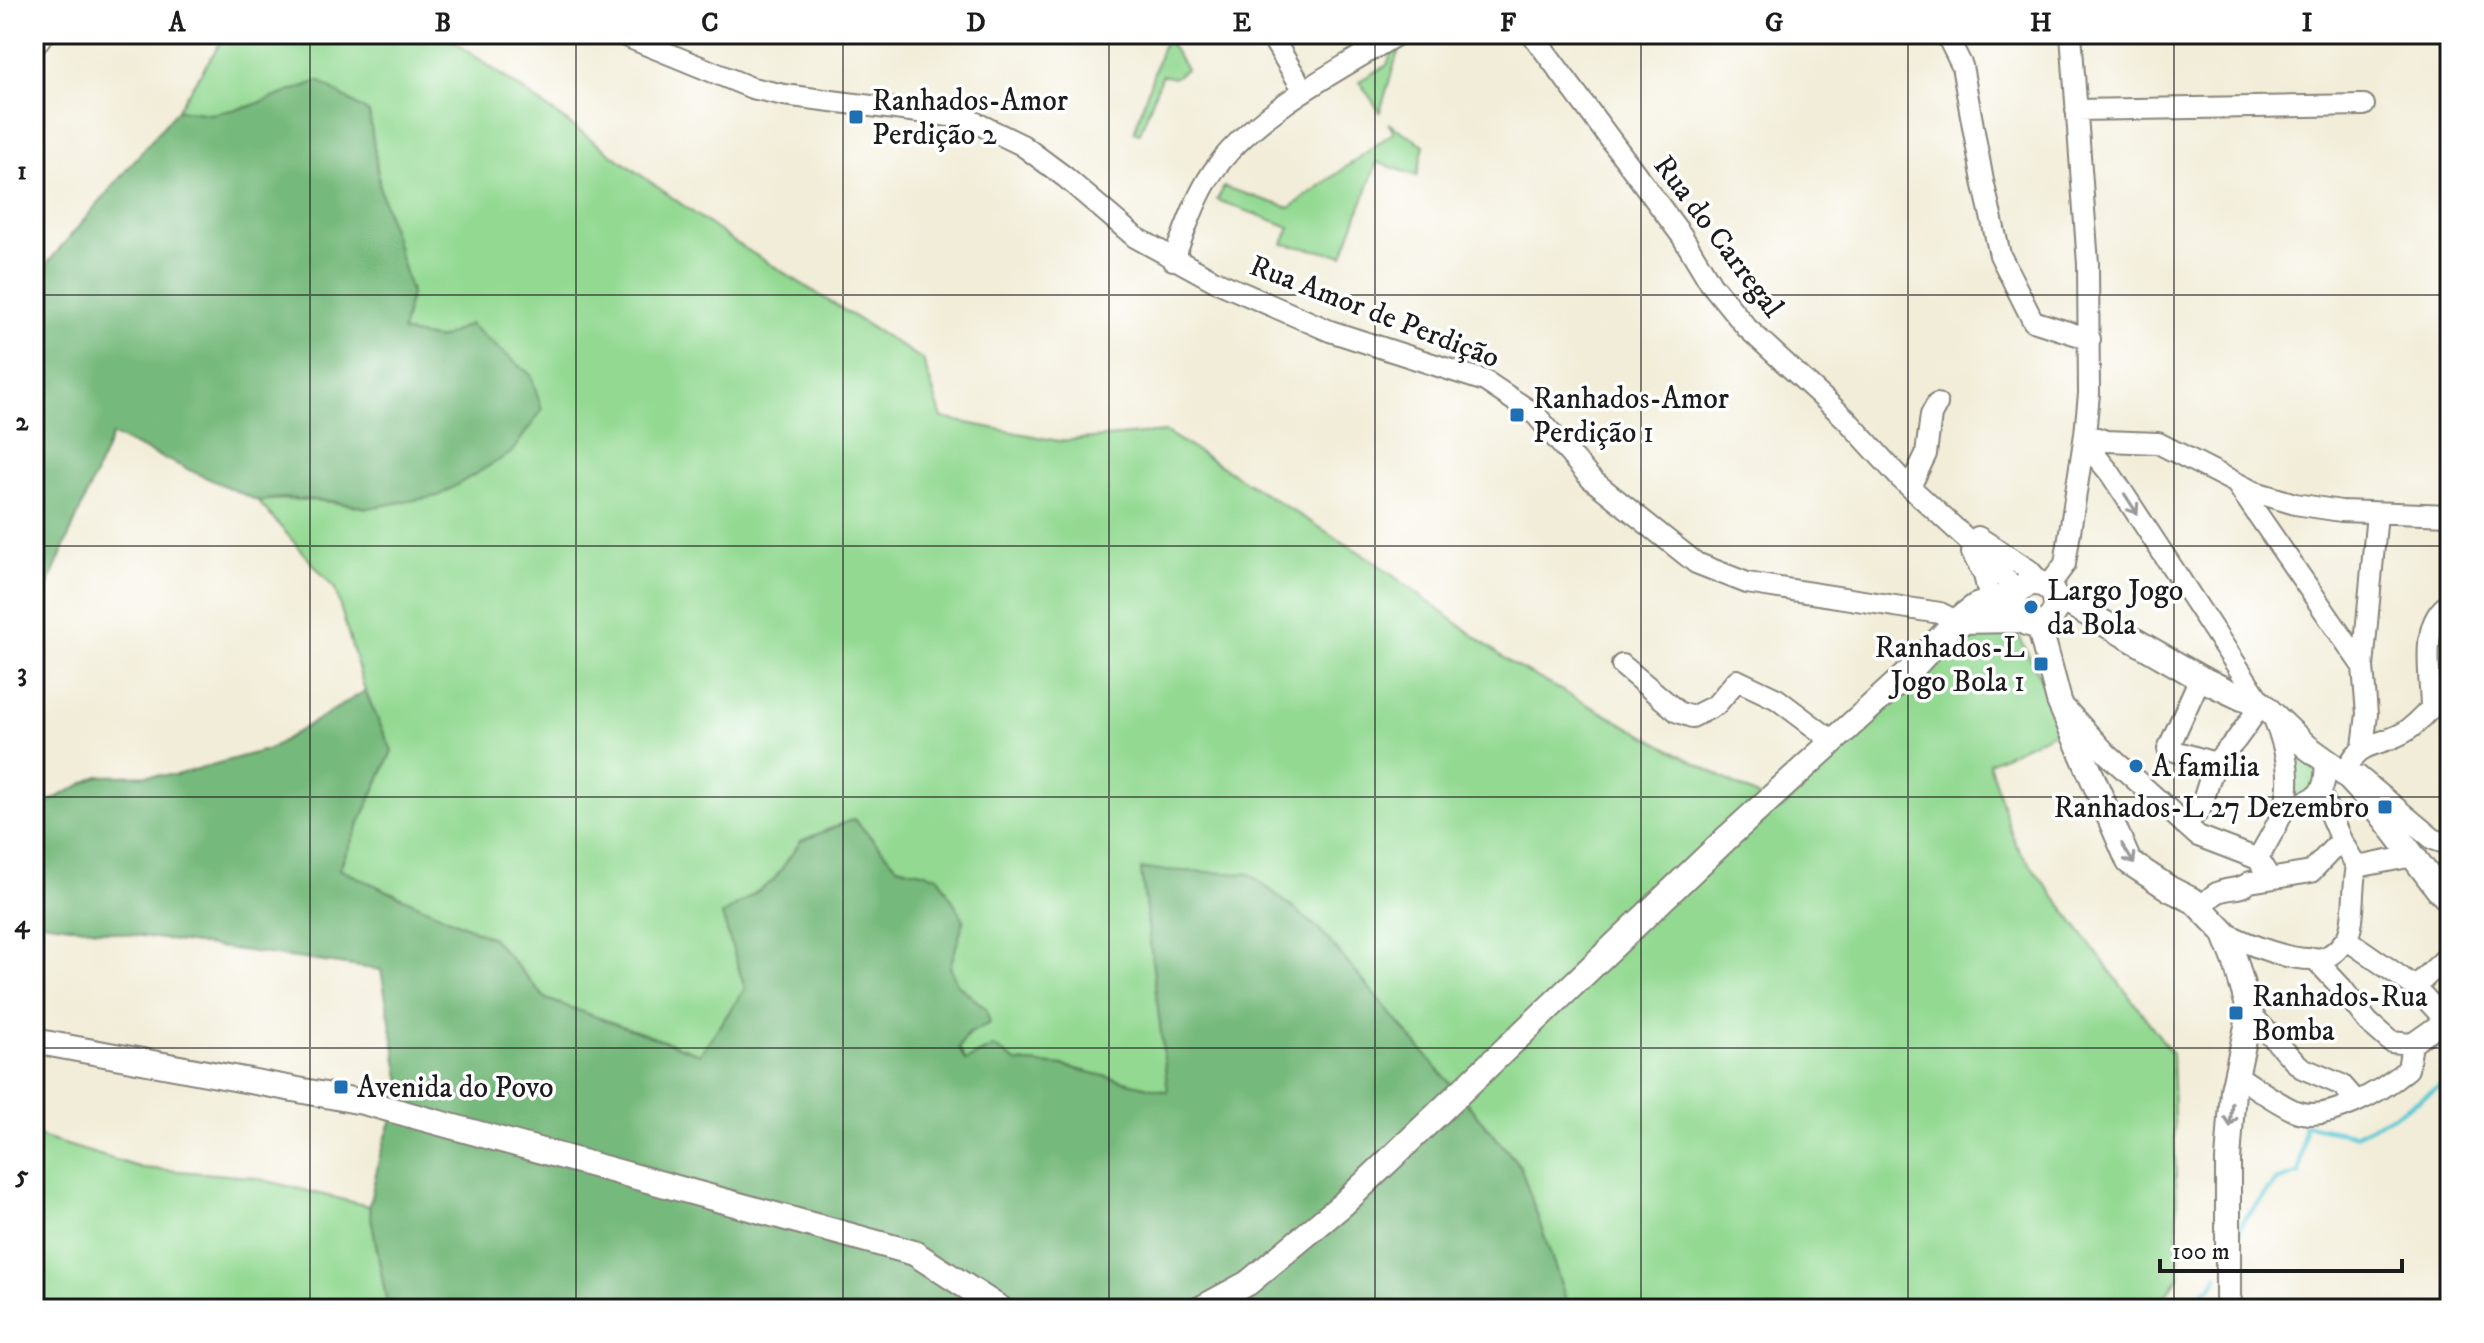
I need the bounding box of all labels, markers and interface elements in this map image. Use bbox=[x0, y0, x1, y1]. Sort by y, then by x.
text: A bbox=[168, 7, 187, 40]
text: B bbox=[435, 7, 451, 40]
text: C bbox=[701, 7, 719, 40]
text: D bbox=[966, 7, 986, 40]
text: E bbox=[1233, 7, 1251, 40]
text: F bbox=[1500, 7, 1517, 40]
text: G bbox=[1765, 7, 1783, 40]
text: H bbox=[2030, 7, 2052, 40]
text: I bbox=[2302, 7, 2313, 40]
place label: Ranhados-Amor Perdição 2 bbox=[872, 83, 1068, 154]
marker: Ranhados-Amor Perdição 2 bbox=[847, 108, 865, 126]
street label: Rua do Carregal bbox=[1645, 149, 1791, 325]
text: 1 bbox=[17, 155, 27, 188]
street label: Rua Amor de Perdição bbox=[1244, 248, 1505, 377]
place label: Ranhados-Amor Perdição 1 bbox=[1533, 381, 1729, 452]
text: 2 bbox=[16, 406, 30, 439]
marker: Ranhados-Amor Perdição 1 bbox=[1508, 406, 1526, 424]
one-way arrow bbox=[2123, 492, 2139, 515]
place label: Largo Jogo da Bola bbox=[2047, 573, 2183, 644]
marker: Largo Jogo da Bola bbox=[2022, 598, 2040, 616]
place label: Ranhados-L Jogo Bola 1 bbox=[1875, 630, 2025, 701]
marker: Ranhados-L Jogo Bola 1 bbox=[2032, 655, 2050, 673]
text: 3 bbox=[17, 657, 27, 690]
place label: A familia bbox=[2152, 749, 2260, 786]
marker: A familia bbox=[2127, 757, 2145, 775]
place label: Ranhados-L 27 Dezembro bbox=[2054, 790, 2369, 827]
marker: Ranhados-L 27 Dezembro bbox=[2376, 798, 2394, 816]
one-way arrow bbox=[2120, 842, 2136, 864]
text: 4 bbox=[15, 908, 31, 941]
place label: Ranhados-Rua Bomba bbox=[2252, 979, 2428, 1050]
marker: Ranhados-Rua Bomba bbox=[2227, 1004, 2245, 1022]
place label: Avenida do Povo bbox=[357, 1070, 554, 1107]
marker: Avenida do Povo bbox=[332, 1078, 350, 1096]
one-way arrow bbox=[2223, 1101, 2238, 1128]
text: 5 bbox=[15, 1159, 29, 1192]
scale bar bbox=[2160, 1223, 2402, 1273]
text: 100 m bbox=[2172, 1237, 2230, 1267]

